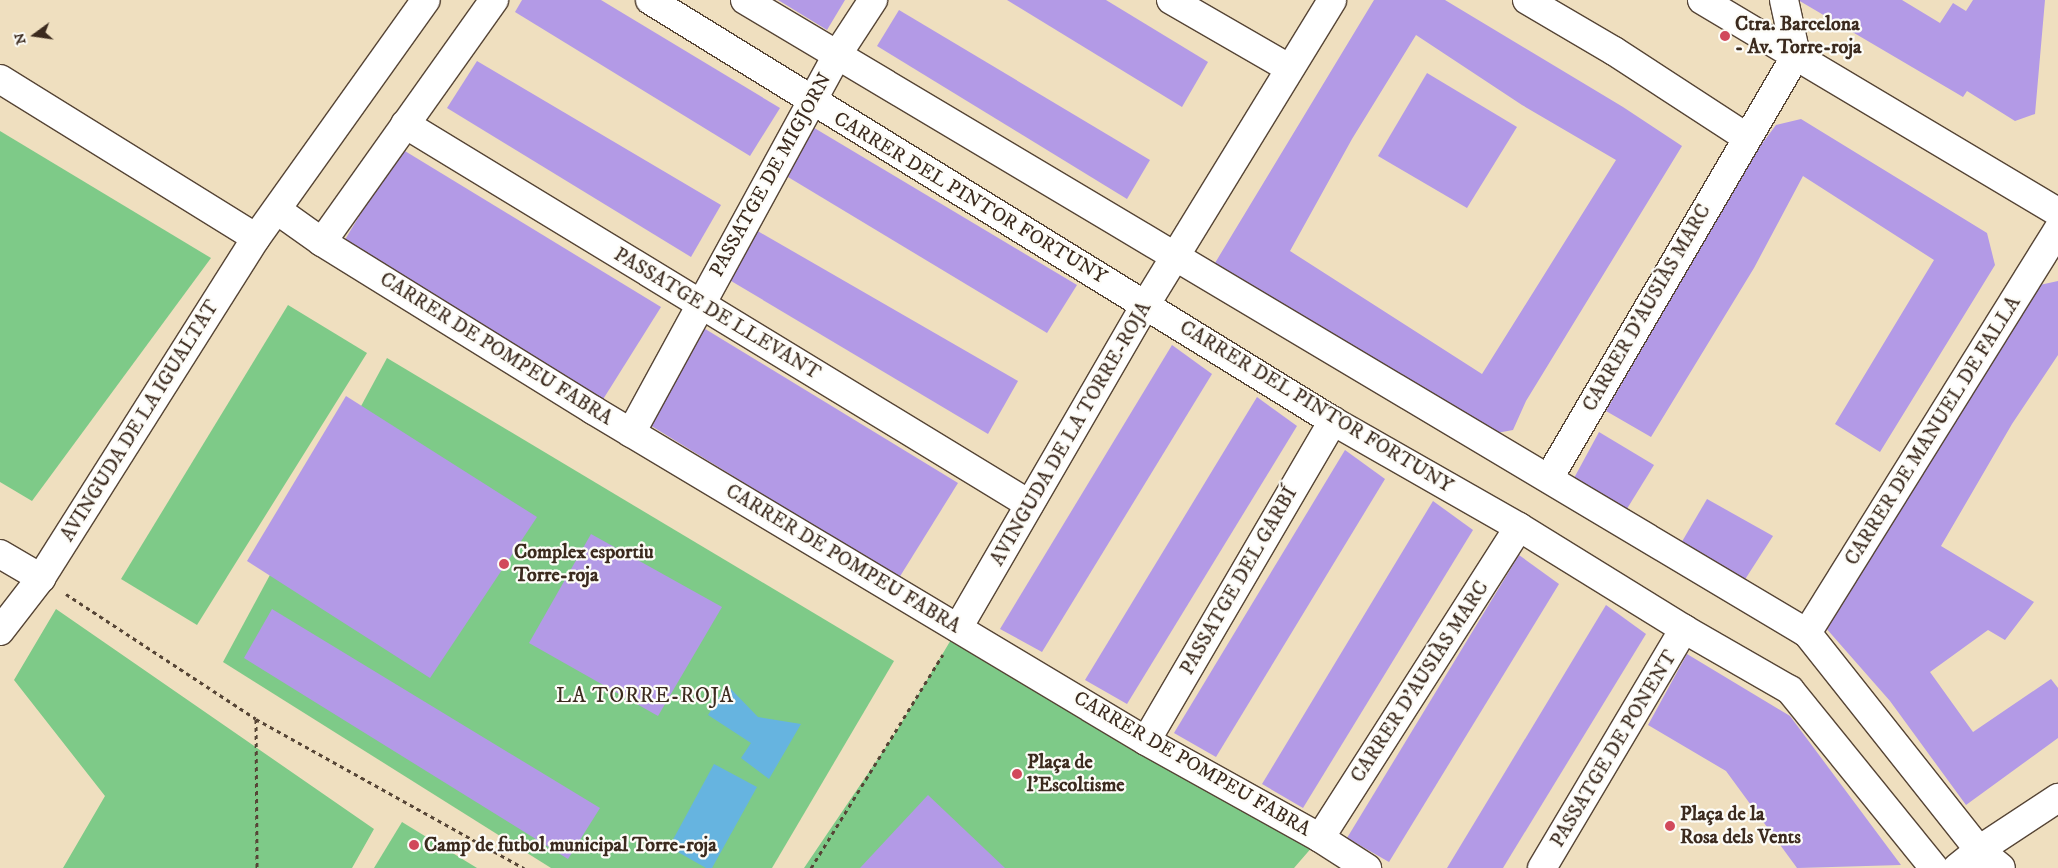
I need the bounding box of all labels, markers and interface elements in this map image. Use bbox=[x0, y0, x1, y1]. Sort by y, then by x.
north arrow bbox=[10, 10, 60, 60]
place label: Ctra. Barcelona - Av. Torre-roja bbox=[1735, 12, 1861, 59]
marker: Ctra. Barcelona - Av. Torre-roja bbox=[1719, 30, 1731, 42]
text: N bbox=[10, 31, 31, 46]
street label: PASSATGE DE MIGJORN bbox=[705, 69, 837, 281]
street label: CARRER DEL PINTOR FORTUNY bbox=[829, 107, 1111, 289]
street label: CARRER D'AUSIÀS MARC bbox=[1578, 200, 1716, 416]
street label: PASSATGE DE LLEVANT bbox=[609, 243, 825, 385]
street label: CARRER DE POMPEU FABRA bbox=[375, 267, 617, 431]
street label: CARRER DE MANUEL DE FALLA bbox=[1840, 292, 2026, 570]
street label: AVINGUDA DE LA IGUALTAT bbox=[56, 296, 224, 546]
street label: AVINGUDA DE LA TORRE-ROJA bbox=[985, 298, 1157, 570]
street label: CARRER DEL PINTOR FORTUNY bbox=[1175, 316, 1457, 498]
street label: CARRER DE POMPEU FABRA bbox=[721, 479, 965, 639]
street label: PASSATGE DEL GARBÍ bbox=[1175, 483, 1303, 679]
place label: Complex esportiu Torre-roja bbox=[514, 540, 654, 587]
marker: Complex esportiu Torre-roja bbox=[498, 558, 510, 570]
street label: CARRER D'AUSIÀS MARC bbox=[1346, 577, 1494, 787]
street label: PASSATGE DE PONENT bbox=[1546, 646, 1682, 852]
district label: LA TORRE-ROJA bbox=[554, 683, 736, 709]
street label: CARRER DE POMPEU FABRA bbox=[1069, 686, 1315, 842]
place label: Plaça de l'Escoltisme bbox=[1027, 750, 1125, 797]
marker: Plaça de l'Escoltisme bbox=[1011, 768, 1023, 780]
place label: Plaça de la Rosa dels Vents bbox=[1680, 802, 1801, 849]
marker: Plaça de la Rosa dels Vents bbox=[1664, 820, 1676, 832]
place label: Camp de futbol municipal Torre-roja bbox=[424, 833, 717, 857]
marker: Camp de futbol municipal Torre-roja bbox=[408, 839, 420, 851]

